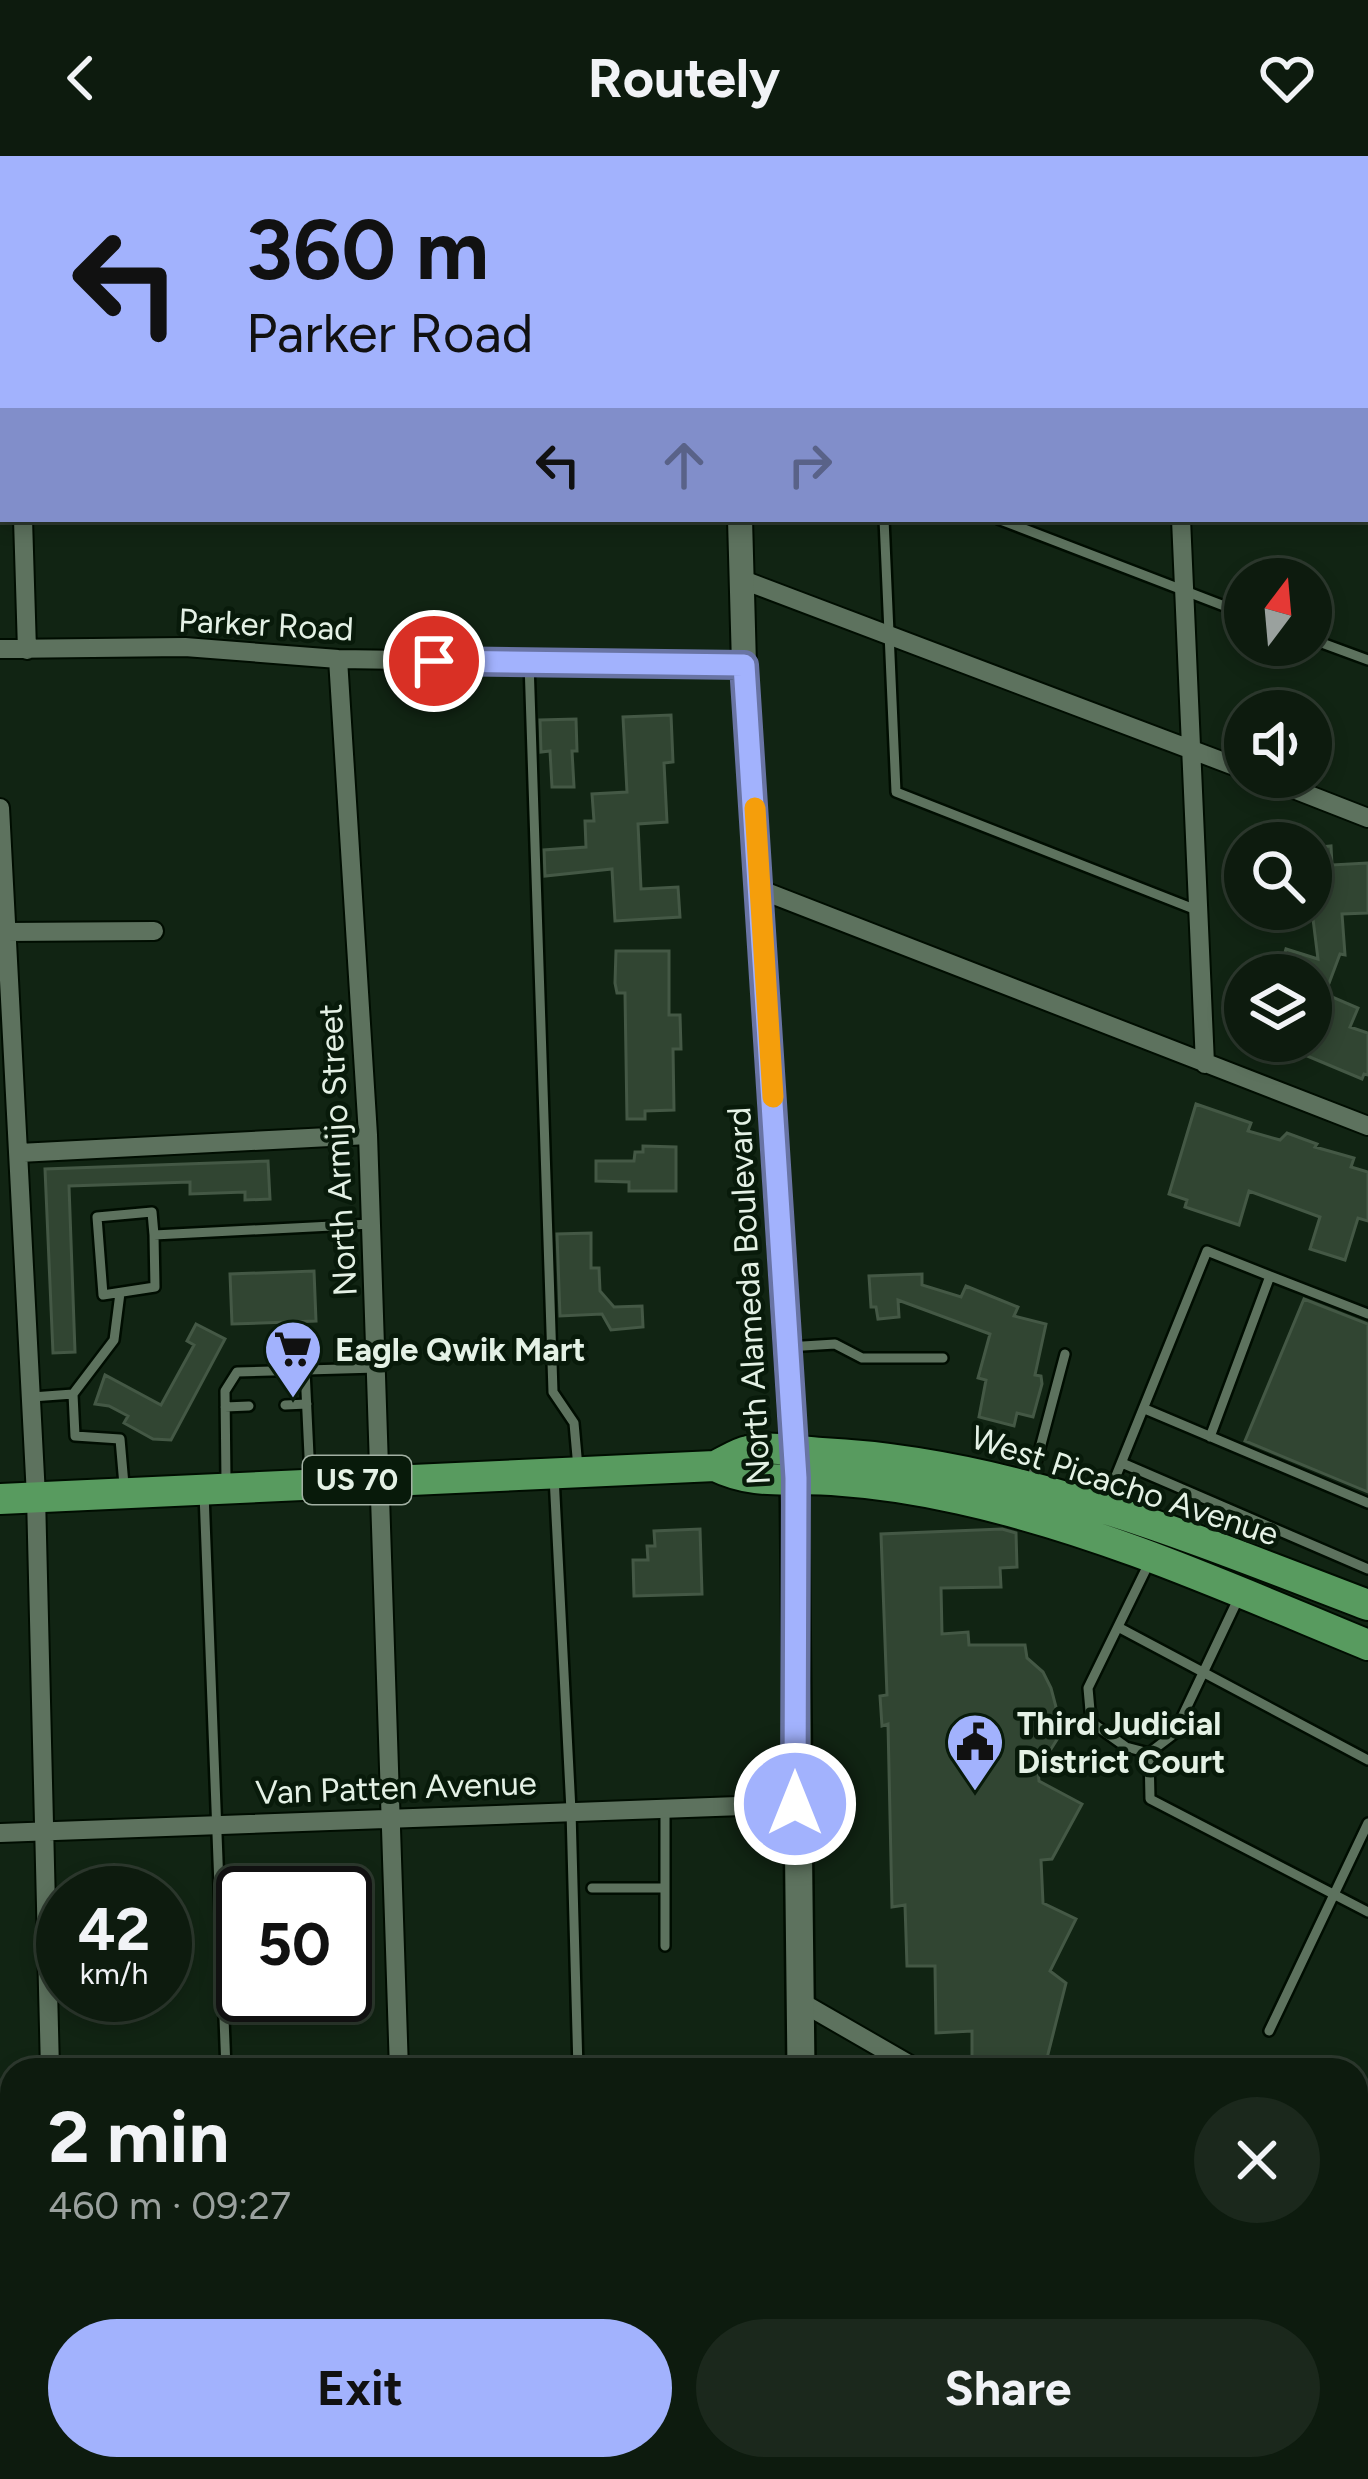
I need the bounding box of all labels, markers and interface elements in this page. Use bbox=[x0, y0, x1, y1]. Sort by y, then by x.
icon: back bbox=[48, 45, 114, 111]
icon: heart bbox=[1254, 45, 1320, 111]
text: Routely bbox=[588, 46, 780, 111]
text: 360 m bbox=[246, 199, 489, 300]
icon: left bbox=[48, 204, 204, 360]
text: Parker Road bbox=[246, 301, 534, 366]
icon: left bbox=[525, 432, 591, 498]
icon: ahead bbox=[651, 432, 717, 498]
icon: right bbox=[777, 432, 843, 498]
north arrow bbox=[1224, 558, 1332, 666]
map controls bbox=[1224, 558, 1332, 1062]
street label: Parker Road bbox=[177, 600, 355, 649]
pin bbox=[383, 610, 485, 712]
icon: arrive bbox=[401, 628, 467, 694]
button: sound bbox=[1224, 690, 1332, 798]
button: search bbox=[1224, 822, 1332, 930]
button: layers bbox=[1224, 954, 1332, 1062]
street label: North Armijo Street bbox=[310, 1003, 365, 1297]
street label: North Alameda Boulevard bbox=[719, 1106, 778, 1486]
supermarket icon: Eagle Qwik Mart bbox=[262, 1318, 324, 1400]
place label: Eagle Qwik Mart bbox=[335, 1330, 586, 1369]
street label: West Picacho Avenue bbox=[966, 1417, 1284, 1554]
road number: US 70 bbox=[303, 1456, 411, 1504]
place label: Third Judicial District Court bbox=[1017, 1704, 1225, 1781]
public building icon: Third Judicial District Court bbox=[944, 1711, 1006, 1793]
position arrow bbox=[732, 1741, 858, 1867]
street label: Van Patten Avenue bbox=[255, 1763, 537, 1812]
speed limit sign: 50 bbox=[216, 1866, 372, 2022]
text: 42 bbox=[78, 1893, 150, 1965]
text: km/h bbox=[80, 1955, 148, 1992]
text: 2 min bbox=[48, 2094, 229, 2180]
button: close bbox=[1194, 2097, 1320, 2223]
text: 460 m · 09:27 bbox=[48, 2182, 291, 2229]
button: Exit bbox=[48, 2319, 672, 2457]
button: Share bbox=[696, 2319, 1320, 2457]

